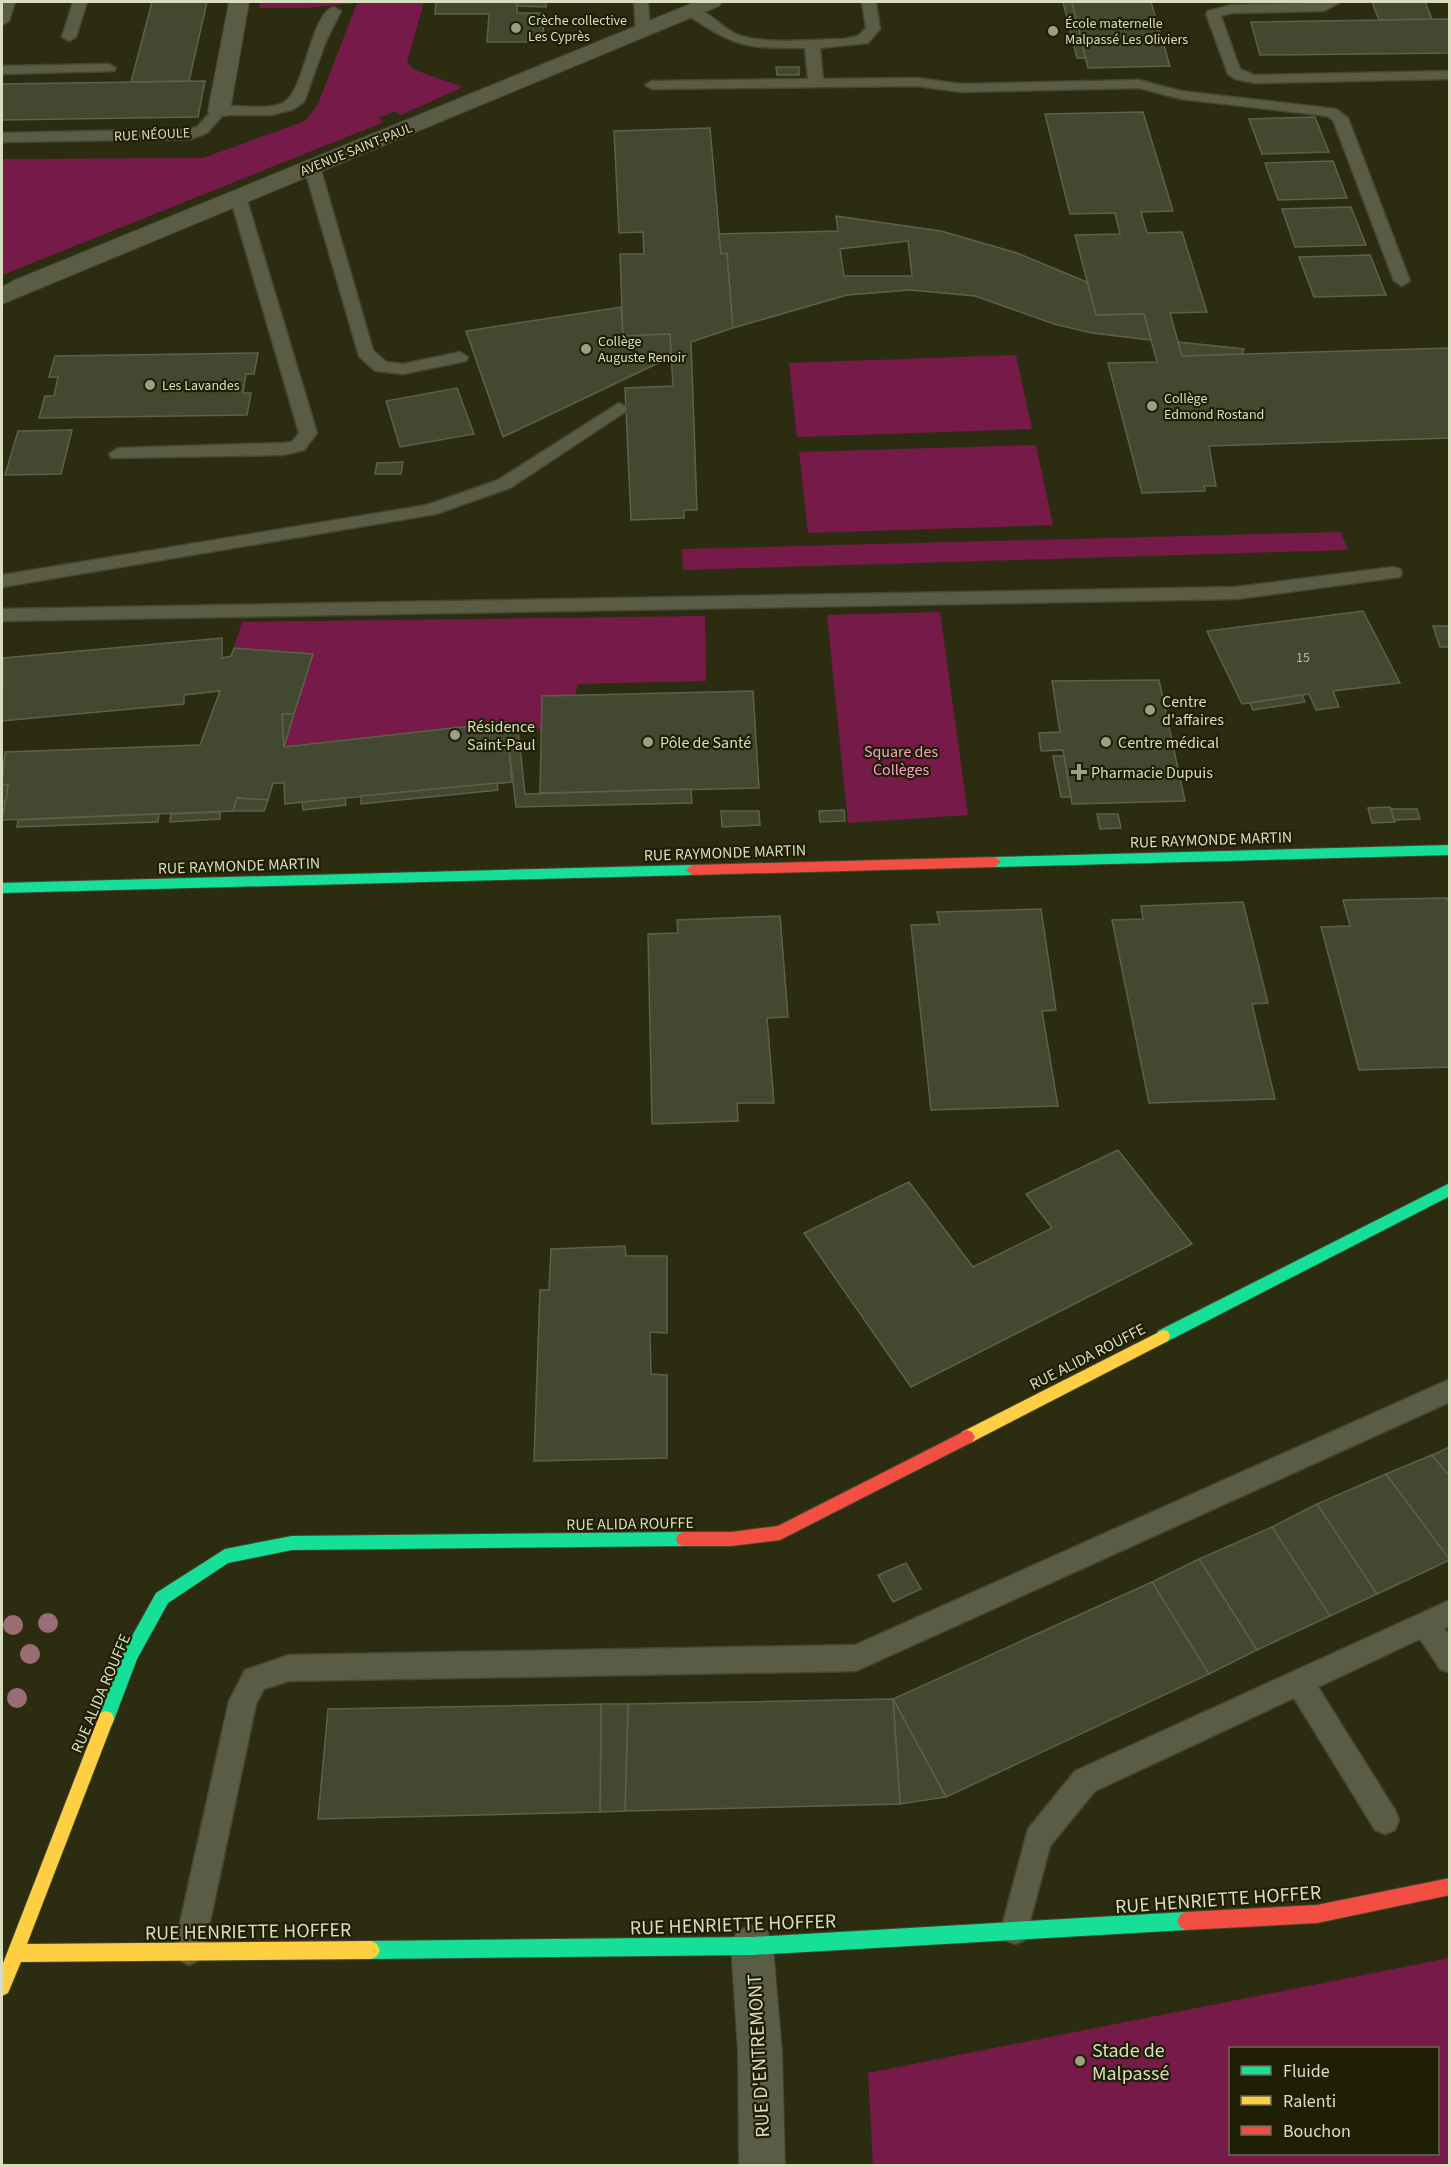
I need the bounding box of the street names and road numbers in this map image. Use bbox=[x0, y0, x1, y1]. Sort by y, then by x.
street label: AVENUE SAINT-PAUL bbox=[297, 118, 416, 182]
street label: RUE NÉOULE bbox=[114, 123, 191, 147]
street label: RUE RAYMONDE MARTIN bbox=[1129, 826, 1293, 854]
street label: RUE RAYMONDE MARTIN bbox=[643, 839, 807, 867]
street label: RUE RAYMONDE MARTIN bbox=[157, 852, 321, 880]
street label: RUE ALIDA ROUFFE bbox=[1026, 1318, 1149, 1396]
street label: RUE ALIDA ROUFFE bbox=[566, 1512, 694, 1536]
street label: RUE ALIDA ROUFFE bbox=[66, 1630, 136, 1756]
street label: RUE HENRIETTE HOFFER bbox=[1114, 1879, 1322, 1921]
street label: RUE HENRIETTE HOFFER bbox=[629, 1907, 837, 1943]
street label: RUE HENRIETTE HOFFER bbox=[145, 1916, 351, 1948]
street label: RUE D'ENTREMONT bbox=[741, 1973, 777, 2138]

